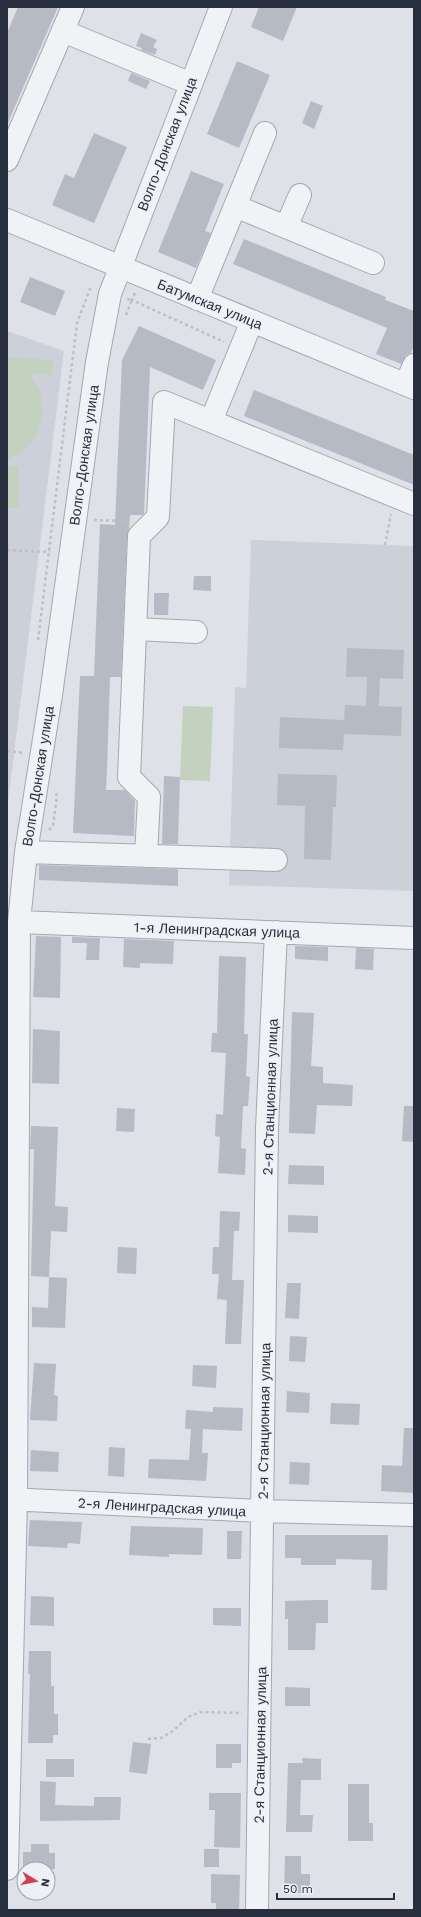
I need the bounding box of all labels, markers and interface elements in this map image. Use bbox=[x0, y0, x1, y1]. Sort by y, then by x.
street label: Волго-Донская улица bbox=[134, 75, 200, 213]
street label: Батумская улица bbox=[155, 276, 265, 332]
street label: Волго-Донская улица bbox=[66, 383, 102, 526]
street label: Волго-Донская улица bbox=[19, 704, 57, 847]
street label: 1-я Ленинградская улица bbox=[134, 919, 300, 941]
street label: 2-я Станционная улица bbox=[259, 1018, 281, 1176]
street label: 2-я Станционная улица bbox=[255, 1342, 273, 1500]
street label: 2-я Ленинградская улица bbox=[77, 1495, 247, 1519]
street label: 2-я Станционная улица bbox=[251, 1666, 269, 1824]
north arrow bbox=[16, 1861, 56, 1901]
scale bar bbox=[277, 1875, 394, 1901]
text: N bbox=[38, 1878, 52, 1888]
text: 50 m bbox=[283, 1882, 313, 1896]

